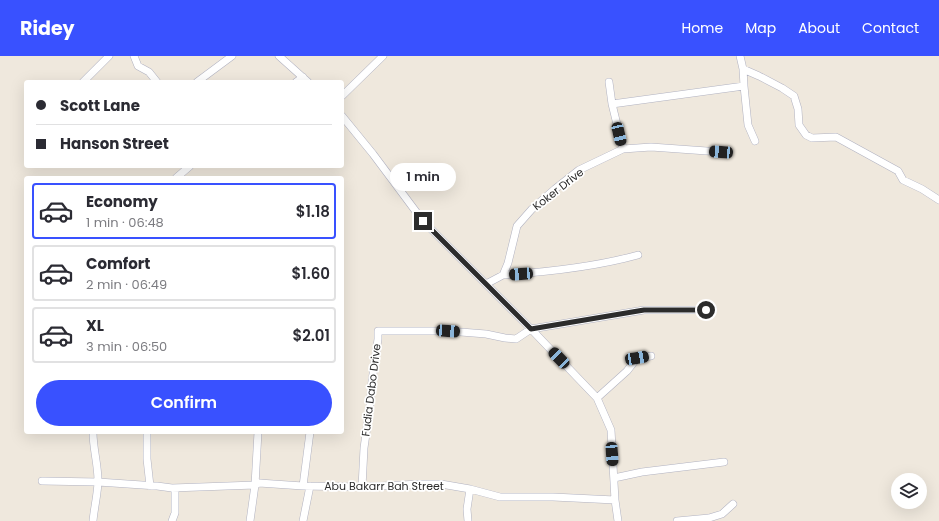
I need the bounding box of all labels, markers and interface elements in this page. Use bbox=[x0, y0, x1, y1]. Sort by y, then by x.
text: Ridey bbox=[20, 15, 75, 42]
text: Home bbox=[681, 18, 723, 38]
text: Map bbox=[745, 18, 776, 38]
text: About bbox=[798, 18, 840, 38]
text: Contact bbox=[862, 18, 919, 38]
text: Scott Lane bbox=[60, 95, 140, 116]
car bbox=[610, 121, 628, 147]
text: Hanson Street bbox=[60, 133, 169, 154]
car bbox=[709, 145, 733, 159]
callout: 1 min bbox=[390, 163, 456, 191]
street label: Koker Drive bbox=[529, 164, 587, 214]
text: 1 min bbox=[406, 167, 440, 186]
text: Economy bbox=[86, 191, 158, 212]
icon: car bbox=[38, 193, 74, 229]
text: $1.18 bbox=[296, 201, 330, 222]
route end bbox=[414, 212, 432, 230]
text: 1 min · 06:48 bbox=[86, 213, 164, 232]
text: Comfort bbox=[86, 253, 150, 274]
icon: car bbox=[38, 255, 74, 291]
text: $1.60 bbox=[292, 263, 330, 284]
car bbox=[509, 267, 533, 281]
text: 2 min · 06:49 bbox=[86, 275, 167, 294]
route start bbox=[697, 301, 715, 319]
text: XL bbox=[86, 315, 104, 336]
icon: car bbox=[38, 317, 74, 353]
car bbox=[436, 324, 460, 338]
text: $2.01 bbox=[293, 325, 330, 346]
text: 3 min · 06:50 bbox=[86, 337, 167, 356]
street label: Fudia Dabo Drive bbox=[357, 343, 385, 437]
car bbox=[546, 345, 572, 371]
car bbox=[624, 350, 650, 366]
button: Confirm bbox=[36, 380, 332, 426]
car bbox=[605, 442, 619, 466]
map controls bbox=[891, 473, 927, 509]
button: layers bbox=[891, 473, 927, 509]
street label: Abu Bakarr Bah Street bbox=[324, 478, 444, 494]

